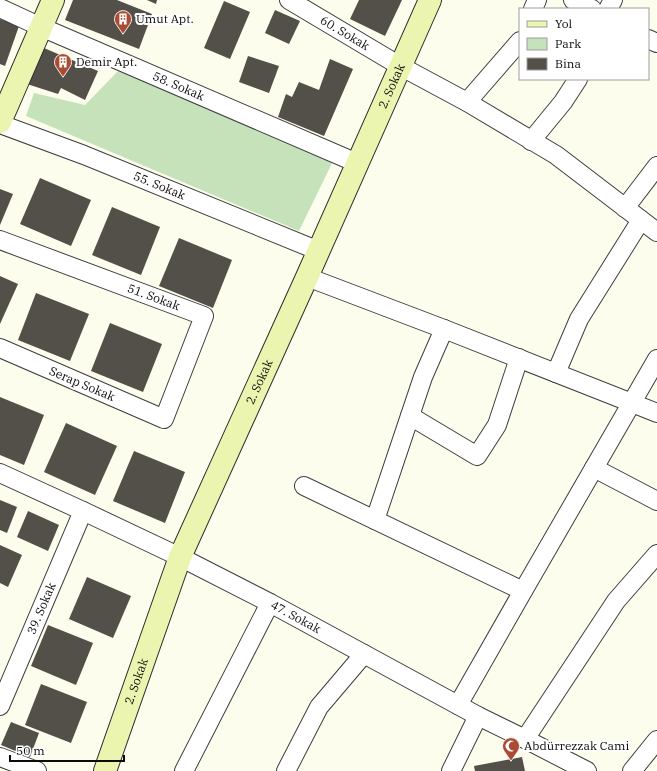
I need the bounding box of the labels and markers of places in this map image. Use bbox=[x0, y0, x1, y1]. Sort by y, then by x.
building icon: Umut Apt. bbox=[113, 9, 133, 34]
place label: Umut Apt. bbox=[136, 11, 194, 26]
building icon: Demir Apt. bbox=[53, 52, 73, 77]
place label: Demir Apt. bbox=[76, 54, 137, 69]
mosque icon: Abdürrezzak Cami bbox=[501, 736, 521, 761]
place label: Abdürrezzak Cami bbox=[524, 738, 629, 753]

